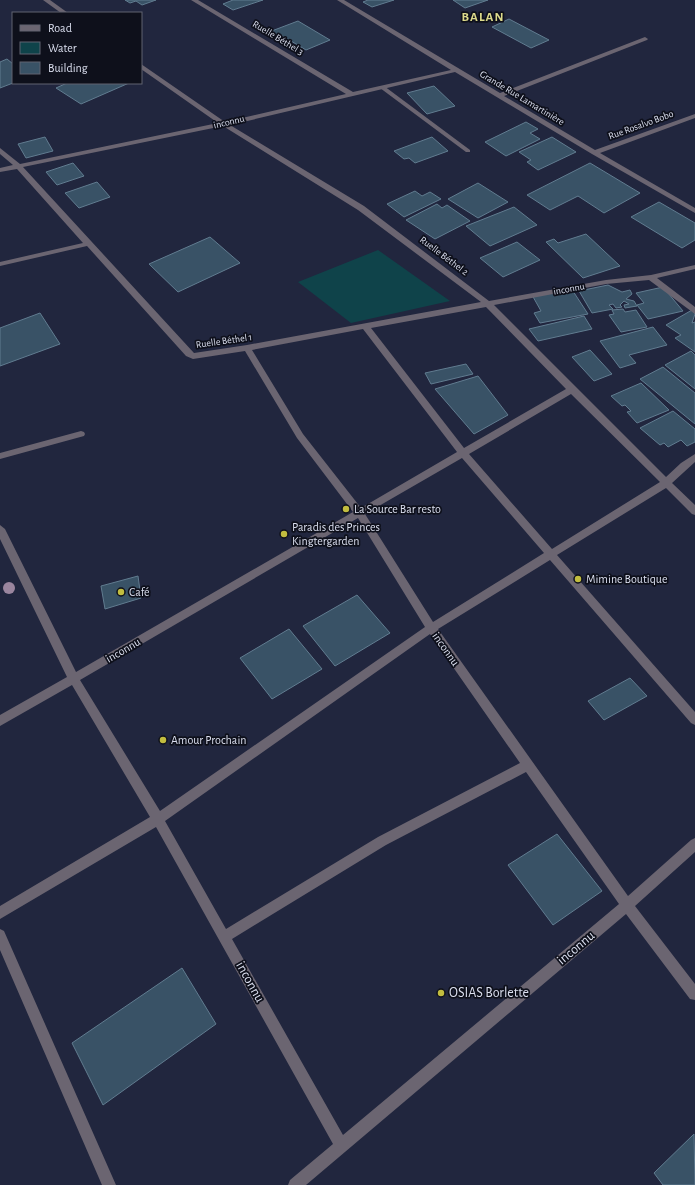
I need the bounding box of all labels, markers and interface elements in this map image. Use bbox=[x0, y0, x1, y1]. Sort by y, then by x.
district label: BALAN bbox=[462, 11, 504, 24]
legend bbox=[12, 12, 142, 84]
street label: Ruelle Béthel 3 bbox=[251, 19, 305, 57]
text: Road bbox=[48, 22, 72, 34]
text: Water bbox=[48, 42, 77, 54]
text: Building bbox=[48, 62, 88, 74]
street label: Grande Rue Lamartinière bbox=[478, 69, 566, 127]
street label: Rue Rosalvo Bobo bbox=[607, 109, 675, 141]
street label: inconnu bbox=[212, 114, 246, 130]
street label: Ruelle Béthel 2 bbox=[418, 235, 470, 278]
street label: inconnu bbox=[553, 281, 585, 297]
street label: Ruelle Béthel 1 bbox=[195, 332, 253, 350]
place label: La Source Bar resto bbox=[354, 503, 441, 515]
marker: La Source Bar resto bbox=[341, 504, 351, 514]
place label: Paradis des Princes Kingtergarden bbox=[292, 521, 380, 547]
marker: Paradis des Princes Kingtergarden bbox=[279, 529, 289, 539]
place label: Mimine Boutique bbox=[586, 573, 667, 585]
marker: Mimine Boutique bbox=[573, 574, 583, 584]
place label: Café bbox=[129, 586, 150, 598]
marker: Café bbox=[116, 587, 126, 597]
street label: inconnu bbox=[430, 630, 462, 668]
street label: inconnu bbox=[104, 635, 142, 665]
place label: Amour Prochain bbox=[171, 734, 247, 746]
marker: Amour Prochain bbox=[158, 735, 168, 745]
street label: inconnu bbox=[555, 928, 597, 968]
street label: inconnu bbox=[233, 959, 267, 1005]
place label: OSIAS Borlette bbox=[449, 986, 529, 1000]
marker: OSIAS Borlette bbox=[436, 988, 446, 998]

